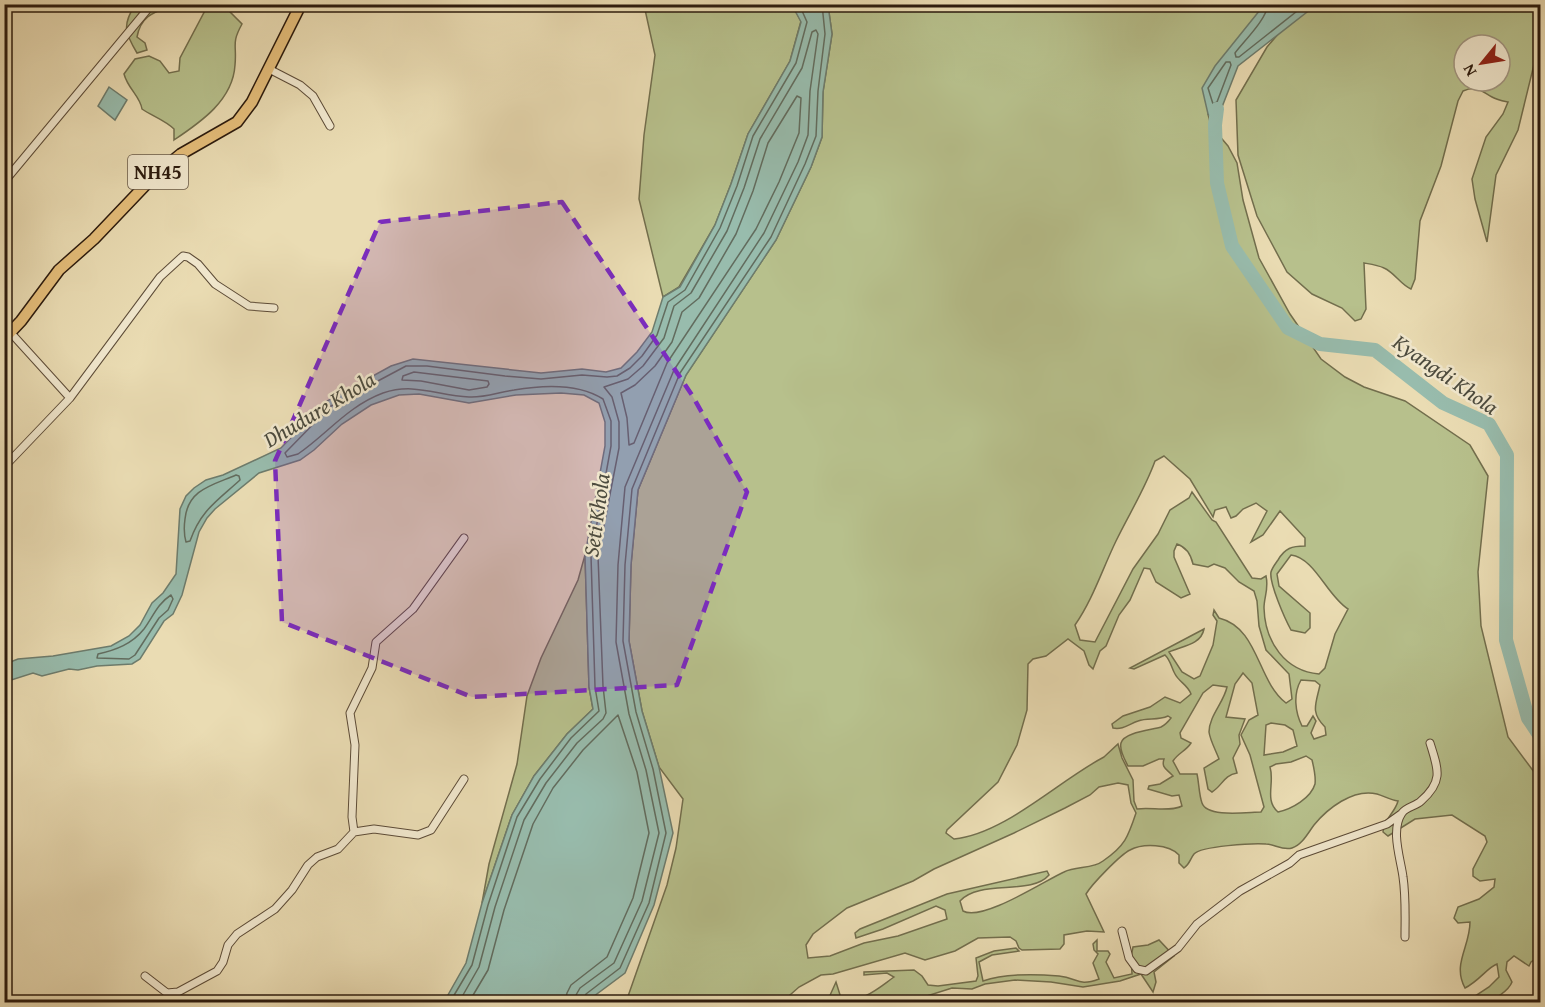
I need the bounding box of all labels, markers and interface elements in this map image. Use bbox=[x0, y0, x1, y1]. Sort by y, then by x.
north arrow bbox=[1452, 33, 1512, 93]
text: N bbox=[1456, 60, 1482, 81]
road number: NH45 bbox=[128, 155, 188, 189]
water label: Kyangdi Khola bbox=[1386, 325, 1505, 422]
water label: Dhudure Khola bbox=[256, 363, 381, 456]
water label: Seti Khola bbox=[574, 471, 618, 559]

